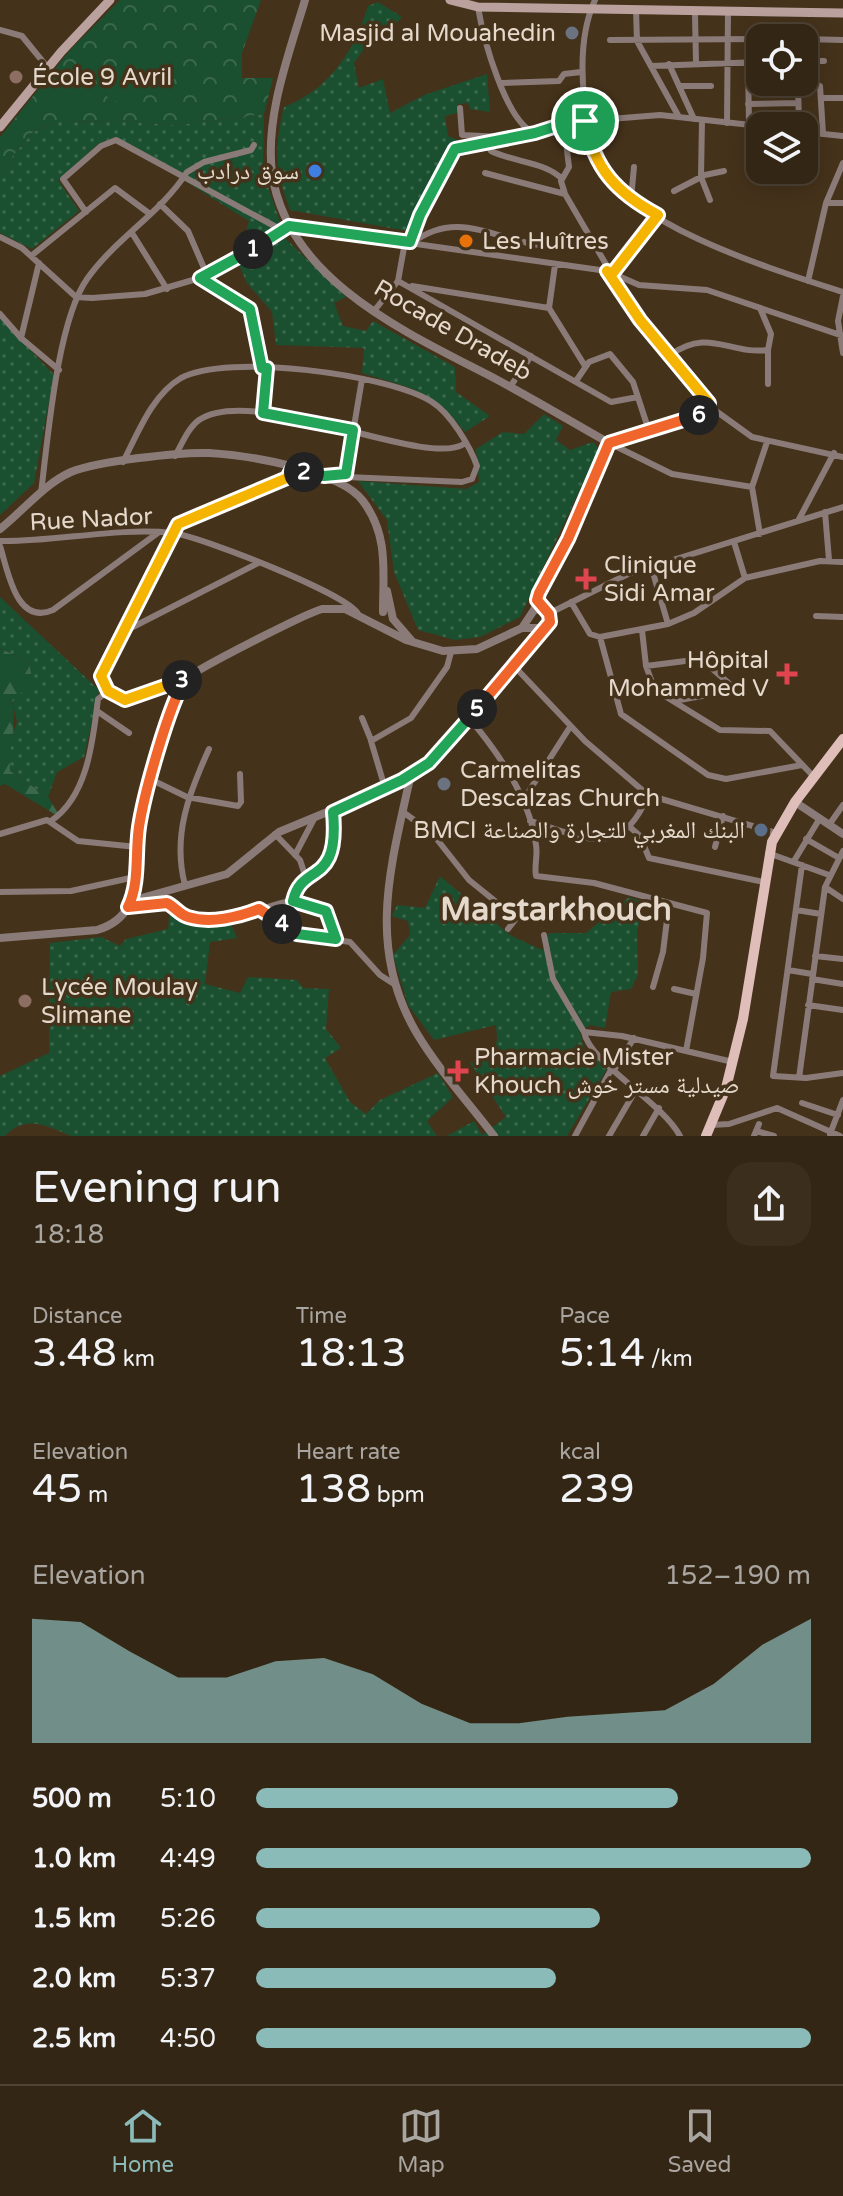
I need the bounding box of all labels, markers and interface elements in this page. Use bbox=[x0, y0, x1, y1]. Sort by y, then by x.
place label: Masjid al Mouahedin bbox=[319, 19, 556, 48]
marker: Masjid al Mouahedin bbox=[563, 24, 581, 42]
map controls bbox=[746, 24, 818, 184]
button: locate bbox=[746, 24, 818, 96]
place label: École 9 Avril bbox=[32, 62, 172, 92]
marker: École 9 Avril bbox=[7, 68, 25, 86]
pin bbox=[551, 87, 619, 155]
icon: arrive bbox=[563, 99, 607, 143]
button: layers bbox=[746, 112, 818, 184]
place label: سوق درادب bbox=[197, 157, 299, 186]
marker: سوق درادب bbox=[306, 162, 324, 180]
place label: Les Huîtres bbox=[482, 227, 609, 256]
pin: 1 bbox=[233, 229, 273, 269]
marker: Les Huîtres bbox=[457, 232, 475, 250]
text: 1 bbox=[246, 236, 260, 262]
street label: Rocade Dradeb bbox=[369, 274, 537, 387]
pin: 6 bbox=[679, 395, 719, 435]
text: 6 bbox=[692, 402, 706, 428]
pin: 2 bbox=[284, 452, 324, 492]
text: 2 bbox=[297, 459, 311, 485]
street label: Rue Nador bbox=[29, 502, 154, 537]
place label: Clinique Sidi Amar bbox=[604, 551, 715, 608]
marker: Clinique Sidi Amar bbox=[575, 568, 597, 590]
place label: Hôpital Mohammed V bbox=[608, 646, 769, 703]
pin: 3 bbox=[162, 660, 202, 700]
marker: Hôpital Mohammed V bbox=[776, 663, 798, 685]
text: 3 bbox=[175, 667, 189, 693]
pin: 5 bbox=[457, 689, 497, 729]
text: 5 bbox=[470, 696, 484, 722]
place label: Carmelitas Descalzas Church bbox=[460, 756, 660, 813]
marker: Carmelitas Descalzas Church bbox=[435, 775, 453, 793]
place label: BMCI البنك المغربي للتجارة والصناعة bbox=[413, 816, 745, 849]
marker: BMCI البنك المغربي للتجارة والصناعة bbox=[752, 821, 770, 839]
district label: Marstarkhouch bbox=[440, 891, 672, 929]
pin: 4 bbox=[262, 904, 302, 944]
text: 4 bbox=[275, 911, 289, 937]
place label: Lycée Moulay Slimane bbox=[41, 973, 198, 1030]
marker: Lycée Moulay Slimane bbox=[16, 992, 34, 1010]
place label: Pharmacie Mister Khouch صيدلية مستر خوش bbox=[474, 1043, 740, 1100]
marker: Pharmacie Mister Khouch صيدلية مستر خوش bbox=[449, 1062, 467, 1080]
text: Evening run bbox=[32, 1162, 281, 1215]
button: share bbox=[727, 1162, 811, 1246]
text: 18:18 bbox=[32, 1219, 104, 1250]
text: Distance bbox=[32, 1303, 123, 1329]
text: Time bbox=[296, 1303, 347, 1329]
text: Pace bbox=[559, 1303, 610, 1329]
text: 3.48 bbox=[32, 1329, 117, 1377]
text: 18:13 bbox=[296, 1329, 407, 1377]
text: 5:14 bbox=[559, 1329, 645, 1377]
text: km bbox=[117, 1346, 155, 1372]
text: /km bbox=[645, 1346, 693, 1372]
text: Elevation bbox=[32, 1439, 128, 1465]
text: Heart rate bbox=[296, 1439, 401, 1465]
text: kcal bbox=[559, 1439, 601, 1465]
text: 45 bbox=[32, 1465, 82, 1513]
text: 138 bbox=[296, 1465, 371, 1513]
text: 239 bbox=[559, 1465, 635, 1513]
text: m bbox=[82, 1482, 108, 1508]
text: bpm bbox=[371, 1482, 425, 1508]
text: Elevation bbox=[32, 1560, 146, 1591]
text: 152–190 m bbox=[665, 1560, 811, 1591]
text: 500 m bbox=[32, 1783, 112, 1814]
text: 5:10 bbox=[160, 1783, 216, 1814]
text: 1.0 km bbox=[32, 1843, 116, 1874]
text: 4:49 bbox=[160, 1843, 216, 1874]
text: 1.5 km bbox=[32, 1903, 116, 1934]
text: 5:26 bbox=[160, 1903, 216, 1934]
text: 2.0 km bbox=[32, 1963, 116, 1994]
text: 5:37 bbox=[160, 1963, 216, 1994]
text: 2.5 km bbox=[32, 2023, 116, 2054]
text: 4:50 bbox=[160, 2023, 216, 2054]
tab: Home bbox=[112, 2104, 174, 2178]
tab: Map bbox=[397, 2104, 445, 2178]
tab: Saved bbox=[668, 2104, 731, 2178]

